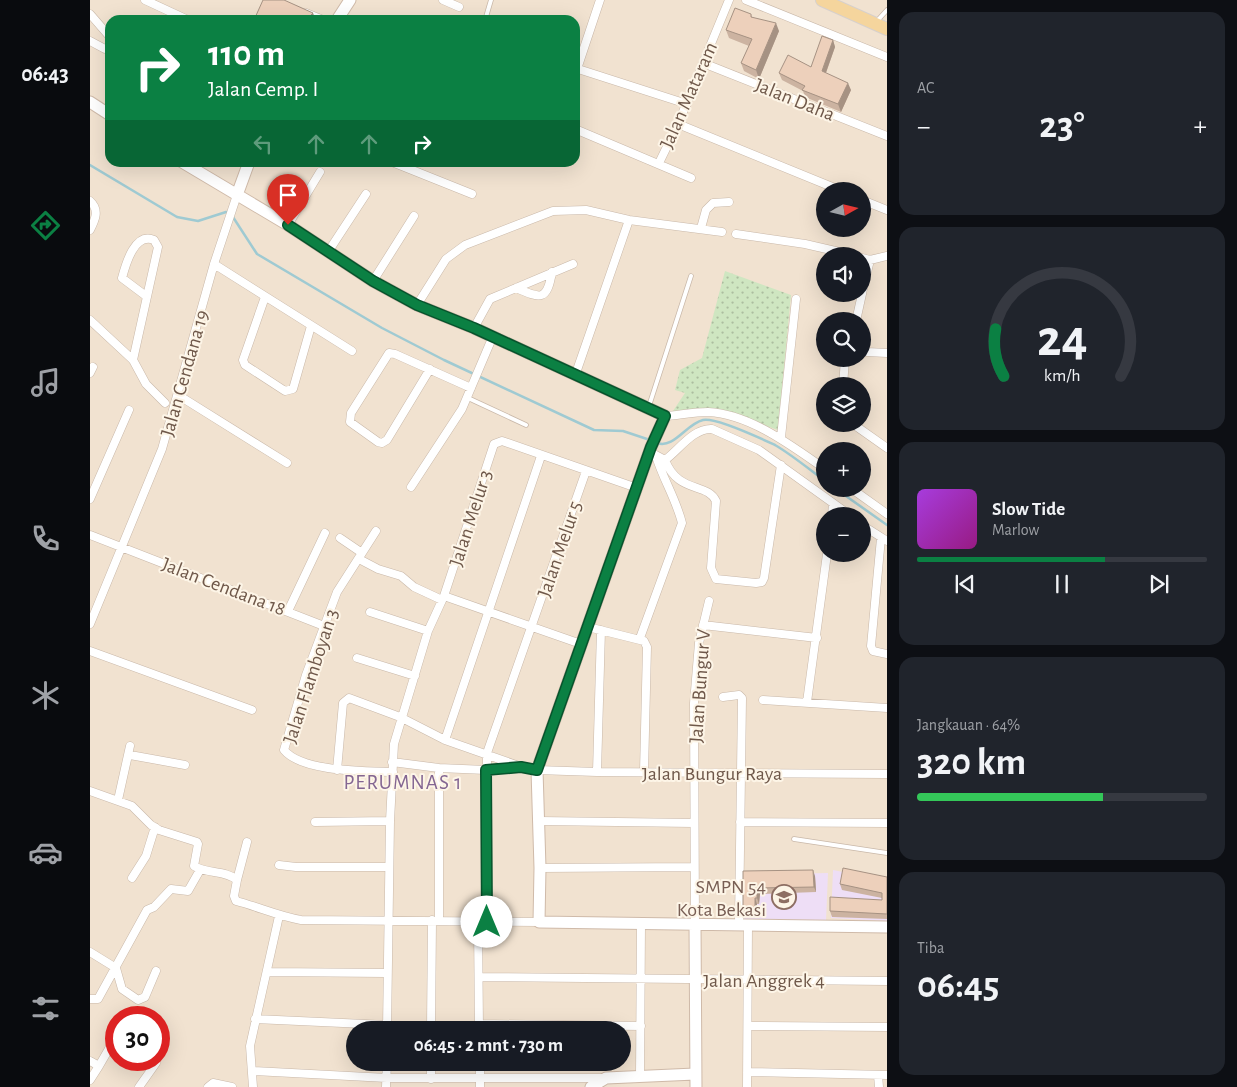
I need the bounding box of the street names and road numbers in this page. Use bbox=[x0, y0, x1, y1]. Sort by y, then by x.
street label: Jalan Mataram bbox=[657, 39, 721, 152]
street label: Jalan Daha bbox=[752, 75, 838, 125]
street label: Jalan Cendana 19 bbox=[157, 308, 213, 439]
street label: Jalan Melur 3 bbox=[446, 468, 496, 569]
street label: Jalan Melur 5 bbox=[534, 499, 586, 600]
street label: Jalan Cendana 18 bbox=[159, 554, 288, 620]
street label: Jalan Flamboyan 3 bbox=[280, 607, 342, 746]
street label: Jalan Bungur V bbox=[686, 628, 714, 744]
street label: Jalan Bungur Raya bbox=[642, 764, 782, 784]
street label: Jalan Anggrek 4 bbox=[703, 971, 825, 991]

